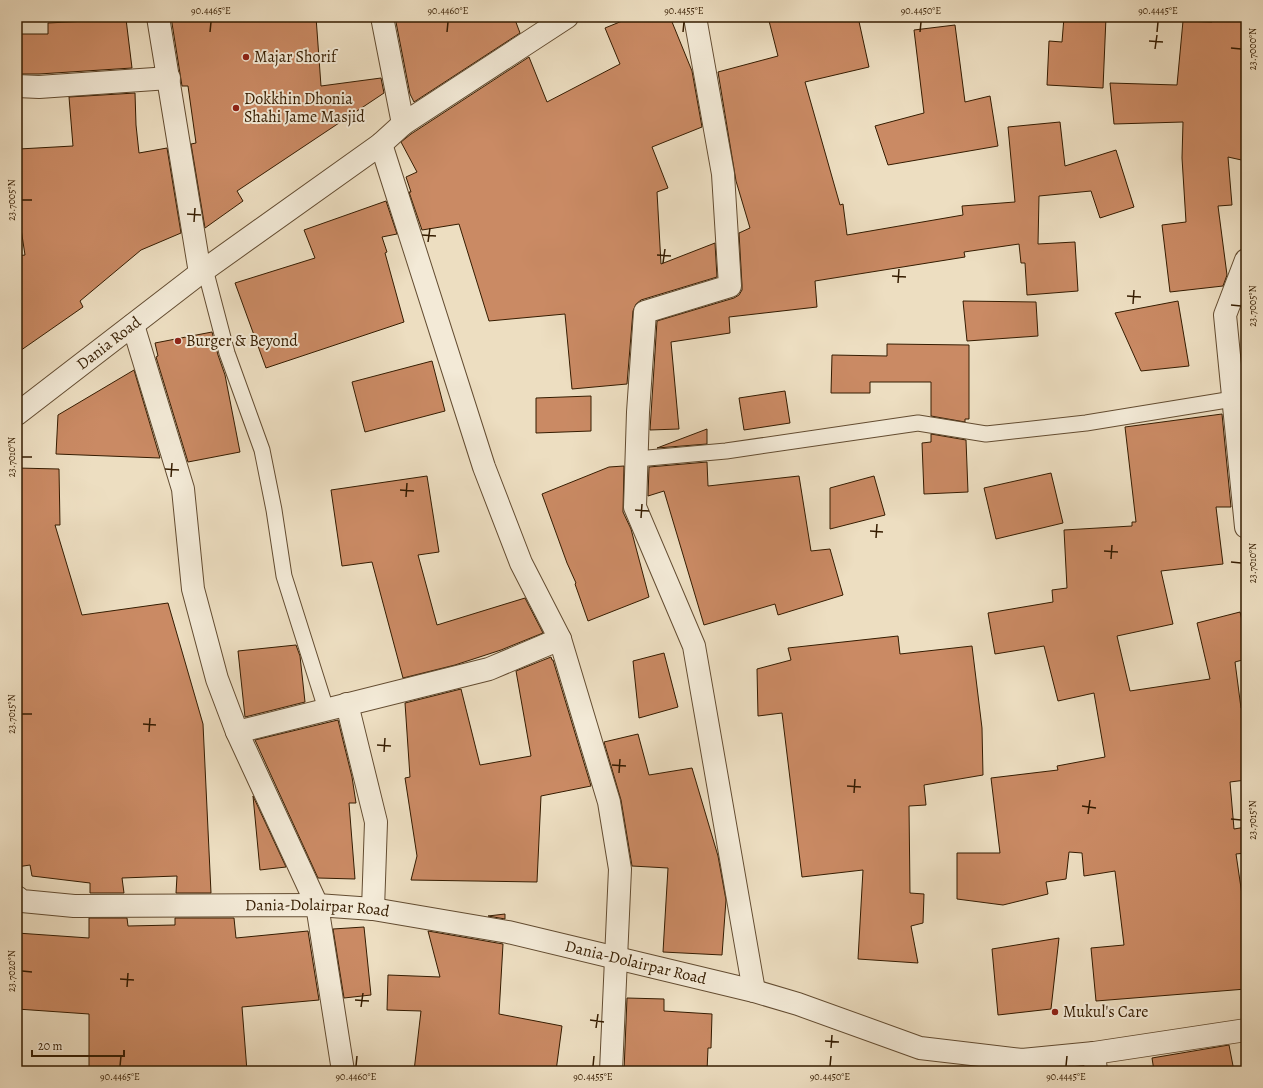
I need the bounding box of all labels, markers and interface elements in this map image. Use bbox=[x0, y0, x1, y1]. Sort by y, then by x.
text: 90.4465°E bbox=[191, 4, 231, 17]
text: 90.4460°E bbox=[428, 4, 469, 17]
text: 90.4455°E bbox=[664, 4, 704, 17]
text: 90.4450°E bbox=[901, 4, 941, 17]
text: 90.4445°E bbox=[1138, 4, 1178, 17]
text: 23.7000°N bbox=[1246, 28, 1259, 70]
place label: Majar Shorif bbox=[254, 46, 339, 68]
marker: Majar Shorif bbox=[241, 52, 251, 62]
place label: Dokkhin Dhonia Shahi Jame Masjid bbox=[244, 88, 365, 128]
marker: Dokkhin Dhonia Shahi Jame Masjid bbox=[231, 103, 241, 113]
text: 23.7005°N bbox=[5, 179, 18, 221]
text: 23.7005°N bbox=[1246, 285, 1259, 327]
street label: Dania Road bbox=[72, 311, 146, 375]
place label: Burger & Beyond bbox=[186, 330, 298, 352]
marker: Burger & Beyond bbox=[173, 336, 183, 346]
text: 23.7010°N bbox=[5, 437, 18, 477]
text: 23.7010°N bbox=[1246, 543, 1259, 583]
text: 23.7015°N bbox=[5, 694, 18, 734]
text: 23.7015°N bbox=[1246, 800, 1259, 840]
street label: Dania-Dolairpar Road bbox=[245, 894, 392, 923]
street label: Dania-Dolairpar Road bbox=[563, 935, 709, 990]
text: 23.7020°N bbox=[5, 950, 18, 992]
place label: Mukul's Care bbox=[1063, 1001, 1148, 1023]
marker: Mukul's Care bbox=[1050, 1007, 1060, 1017]
scale bar bbox=[32, 1032, 124, 1058]
text: 20 m bbox=[38, 1038, 62, 1054]
text: 90.4465°E bbox=[100, 1070, 140, 1083]
text: 90.4460°E bbox=[336, 1070, 377, 1083]
text: 90.4455°E bbox=[573, 1070, 613, 1083]
text: 90.4450°E bbox=[810, 1070, 850, 1083]
text: 90.4445°E bbox=[1046, 1070, 1086, 1083]

